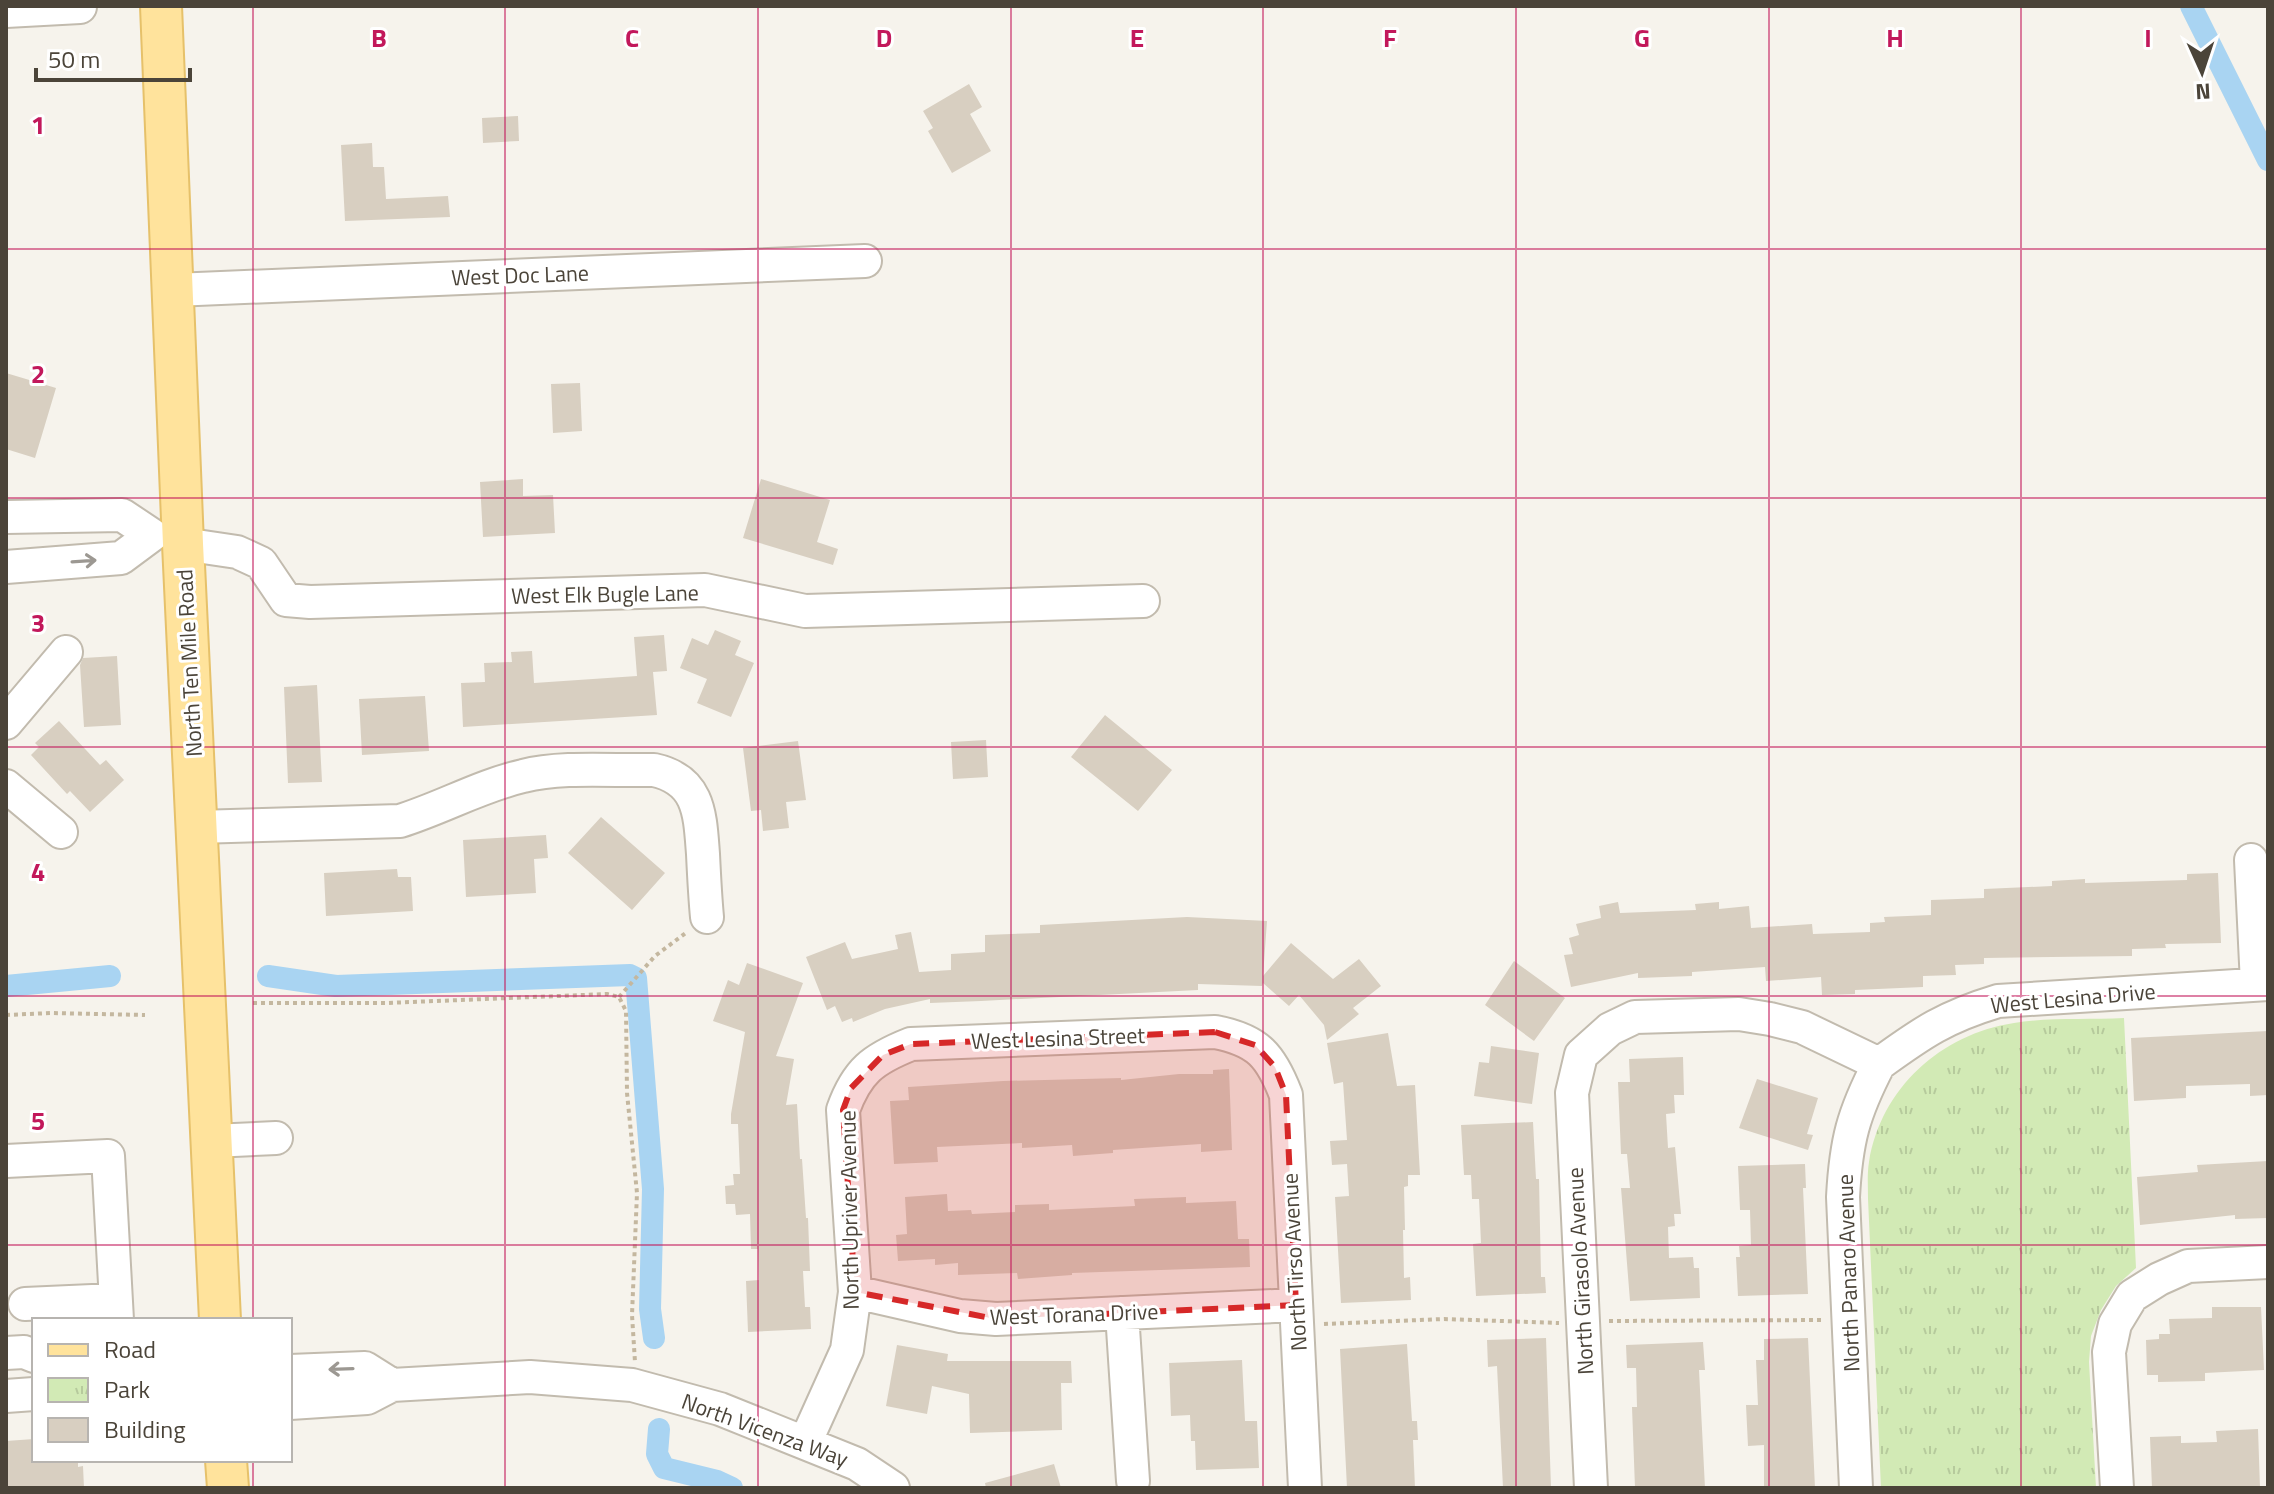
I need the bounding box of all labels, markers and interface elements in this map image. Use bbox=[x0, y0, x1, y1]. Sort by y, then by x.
text: B bbox=[371, 18, 387, 57]
text: C bbox=[625, 18, 639, 57]
text: D bbox=[876, 18, 892, 57]
text: E bbox=[1130, 18, 1144, 57]
text: F bbox=[1383, 18, 1397, 57]
text: G bbox=[1634, 18, 1650, 57]
text: H bbox=[1886, 18, 1904, 57]
text: I bbox=[2144, 18, 2152, 57]
scale bar bbox=[36, 32, 190, 82]
north arrow bbox=[2162, 32, 2242, 112]
text: 50 m bbox=[48, 41, 100, 77]
text: N bbox=[2195, 75, 2212, 109]
text: 1 bbox=[31, 105, 45, 144]
street label: West Doc Lane bbox=[451, 256, 589, 294]
text: 2 bbox=[31, 354, 45, 393]
one-way arrow bbox=[70, 553, 97, 568]
street label: North Ten Mile Road bbox=[167, 568, 211, 758]
street label: West Elk Bugle Lane bbox=[511, 575, 699, 613]
text: 3 bbox=[31, 603, 45, 642]
text: 4 bbox=[31, 852, 45, 891]
street label: West Lesina Drive bbox=[1989, 974, 2157, 1022]
street label: West Lesina Street bbox=[970, 1018, 1146, 1058]
text: 5 bbox=[31, 1101, 45, 1140]
street label: North Upriver Avenue bbox=[830, 1110, 868, 1310]
street label: North Girasolo Avenue bbox=[1558, 1166, 1602, 1376]
street label: North Tirso Avenue bbox=[1272, 1172, 1316, 1352]
street label: North Panaro Avenue bbox=[1828, 1174, 1868, 1372]
street label: West Torana Drive bbox=[989, 1294, 1159, 1334]
legend bbox=[32, 1318, 292, 1462]
text: Road bbox=[104, 1331, 156, 1367]
one-way arrow bbox=[328, 1361, 355, 1376]
text: Park bbox=[104, 1371, 150, 1407]
street label: North Vicenza Way bbox=[677, 1384, 853, 1476]
text: Building bbox=[104, 1411, 186, 1447]

